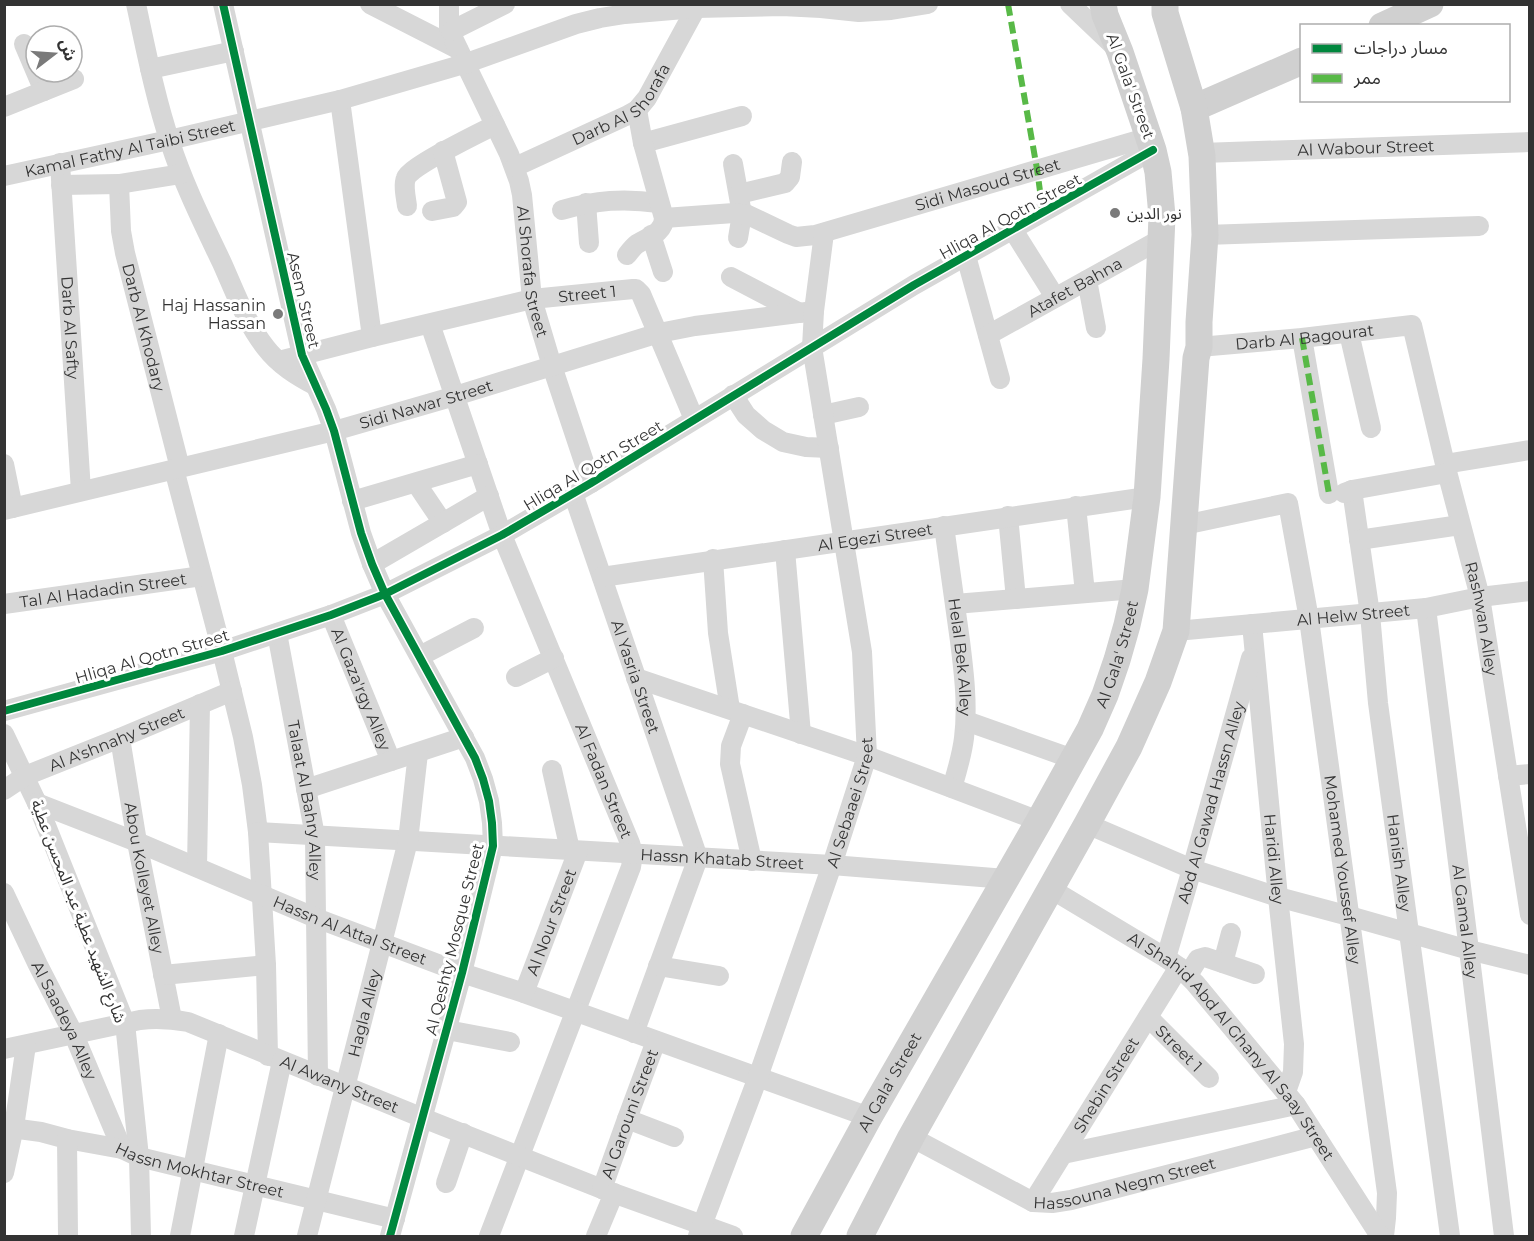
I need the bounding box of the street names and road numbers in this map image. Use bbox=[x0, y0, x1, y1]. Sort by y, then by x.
street label: Al Gala' Street bbox=[1103, 31, 1159, 142]
street label: Darb Al Shorafa bbox=[569, 60, 674, 149]
street label: Kamal Fathy Al Taibi Street bbox=[23, 116, 238, 181]
street label: Al Wabour Street bbox=[1297, 136, 1435, 160]
street label: Sidi Masoud Street bbox=[913, 154, 1063, 215]
street label: Hliqa Al Qotn Street bbox=[936, 169, 1085, 263]
street label: Al Shorafa Street bbox=[513, 205, 552, 340]
street label: Asem Street bbox=[283, 250, 324, 351]
street label: Atafet Bahna bbox=[1024, 254, 1125, 321]
street label: Darb Al Khodary bbox=[118, 261, 169, 394]
street label: Darb Al Safty bbox=[57, 275, 83, 380]
street label: Street 1 bbox=[557, 282, 617, 306]
street label: Darb Al Bagourat bbox=[1235, 321, 1375, 354]
street label: Sidi Nawar Street bbox=[357, 376, 495, 433]
street label: Hliqa Al Qotn Street bbox=[520, 416, 667, 515]
street label: Al Egezi Street bbox=[816, 519, 935, 555]
street label: Rashwan Alley bbox=[1461, 559, 1501, 677]
street label: Tal Al Hadadin Street bbox=[19, 569, 188, 612]
street label: Helal Bek Alley bbox=[944, 597, 975, 716]
street label: Al Gala' Street bbox=[1092, 598, 1142, 711]
street label: Al Helw Street bbox=[1296, 600, 1411, 630]
street label: Al Yasria Street bbox=[607, 617, 664, 737]
street label: Hliqa Al Qotn Street bbox=[73, 625, 232, 688]
street label: Al Gaza'rgy Alley bbox=[327, 625, 395, 754]
street label: Abd Al Gawad Hassn Alley bbox=[1174, 699, 1248, 906]
street label: Al A'shnahy Street bbox=[46, 703, 188, 775]
street label: Talaat Al Bahry Alley bbox=[284, 719, 325, 881]
street label: Al Fadan Street bbox=[571, 720, 636, 842]
street label: Al Sebaaei Street bbox=[823, 736, 877, 870]
street label: Mohamed Youssef Alley bbox=[1320, 774, 1365, 966]
street label: شارع الشهيد عطية عبد المحسن عطية bbox=[24, 797, 130, 1026]
street label: Abou Kolleyet Alley bbox=[121, 801, 168, 956]
street label: Haridi Alley bbox=[1260, 813, 1288, 906]
street label: Hanish Alley bbox=[1383, 813, 1415, 913]
street label: Al Qeshty Mosque Street bbox=[421, 841, 488, 1037]
street label: Hassn Khatab Street bbox=[640, 845, 805, 873]
street label: Al Gamal Alley bbox=[1448, 863, 1481, 980]
street label: Al Nour Street bbox=[523, 866, 581, 978]
street label: Hassn Al Attal Street bbox=[270, 892, 430, 969]
street label: Al Shahid Abd Al Ghany Al Saay Street bbox=[1124, 928, 1338, 1165]
street label: Al Saadeya Alley bbox=[28, 958, 101, 1083]
street label: Hagla Alley bbox=[344, 967, 385, 1059]
street label: Street 1 bbox=[1151, 1021, 1206, 1076]
street label: Al Gala' Street bbox=[854, 1029, 926, 1135]
street label: Shebin Street bbox=[1069, 1033, 1143, 1136]
street label: Al Garouni Street bbox=[597, 1046, 662, 1181]
street label: Al Awany Street bbox=[277, 1052, 402, 1117]
street label: Hassn Mokhtar Street bbox=[112, 1138, 286, 1202]
street label: Hassouna Negm Street bbox=[1033, 1154, 1218, 1213]

